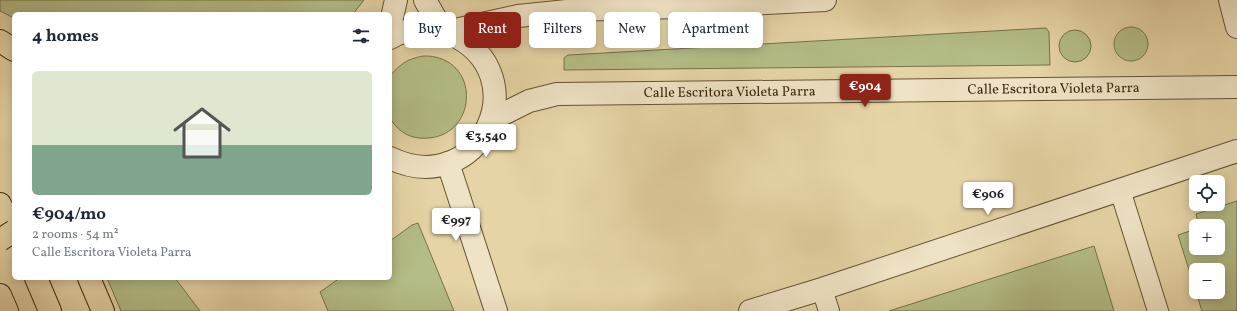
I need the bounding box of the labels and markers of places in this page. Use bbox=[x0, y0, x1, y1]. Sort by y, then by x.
pin: €904 bbox=[841, 74, 889, 108]
pin: €3,540 bbox=[453, 124, 519, 158]
pin: €906 bbox=[964, 182, 1012, 216]
pin: €997 bbox=[432, 208, 480, 242]

